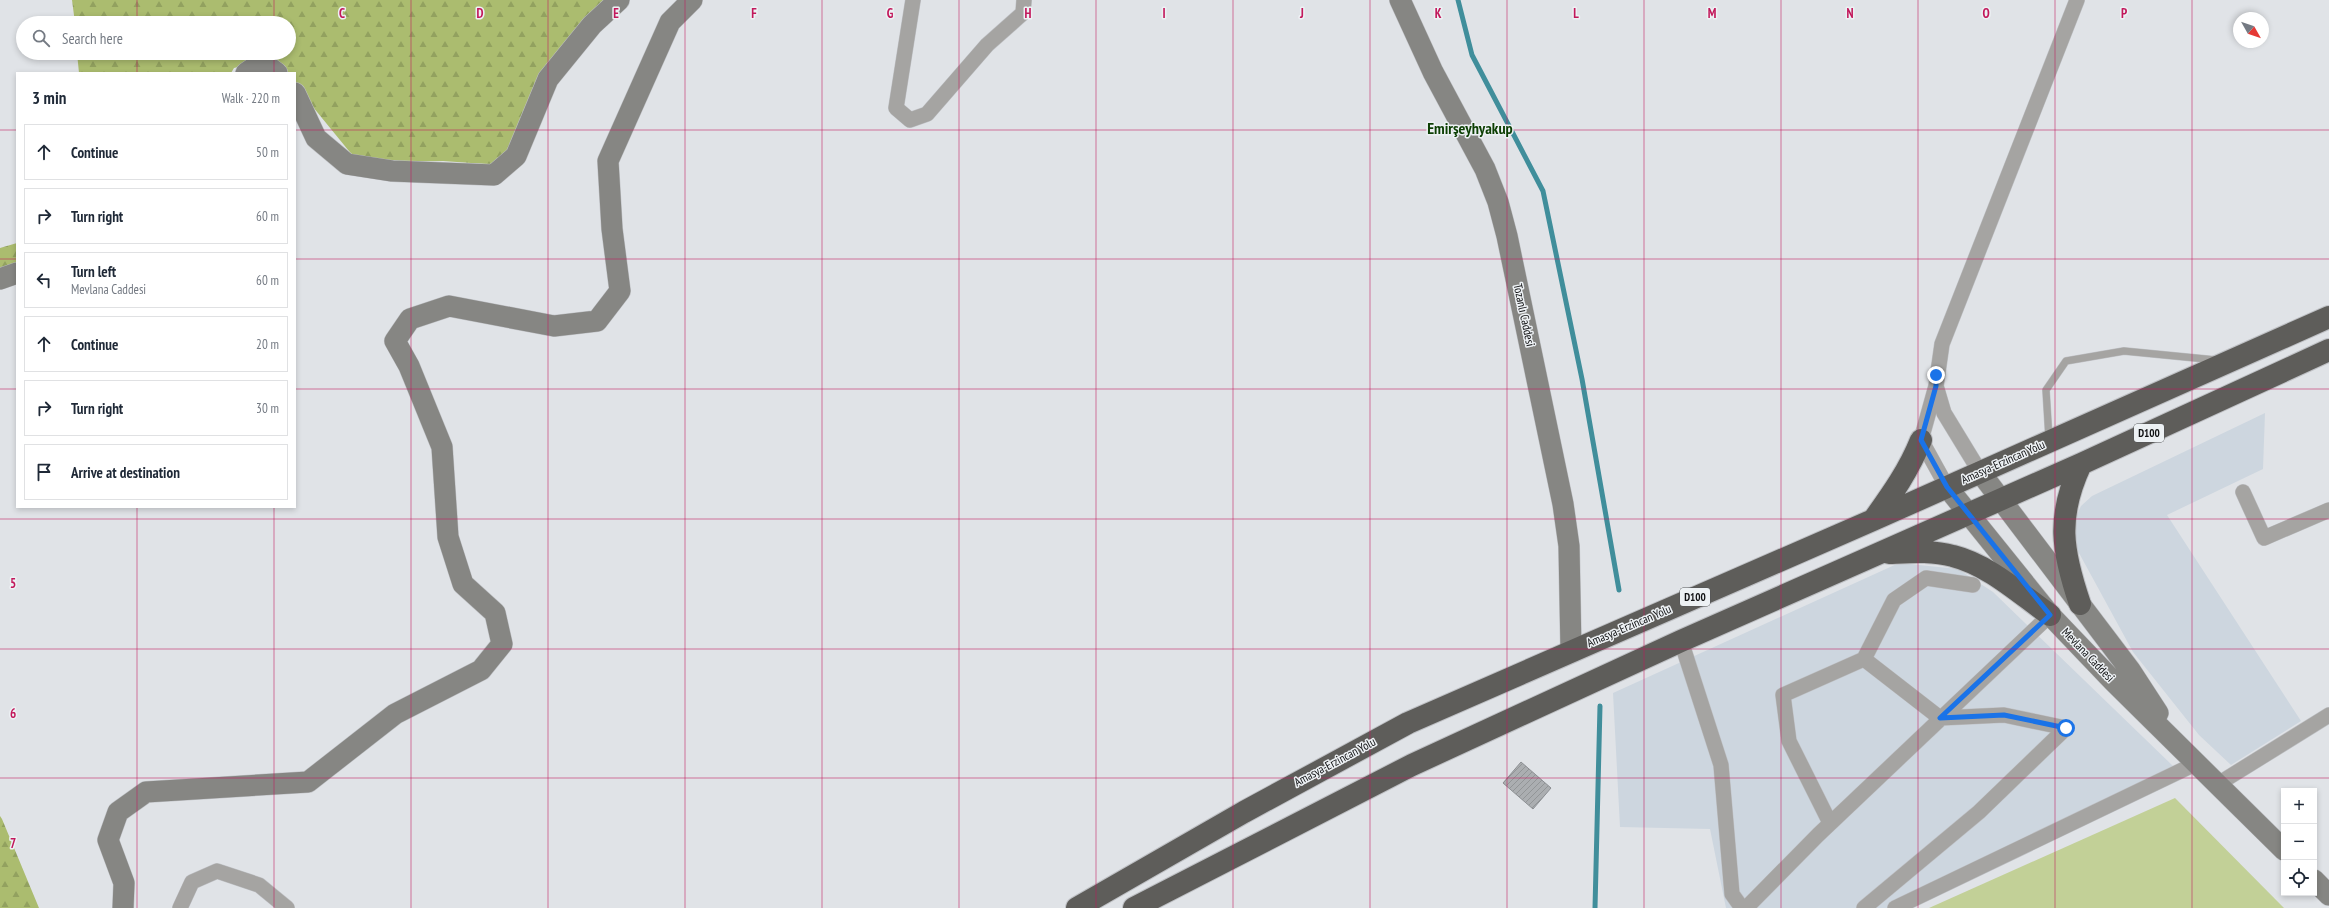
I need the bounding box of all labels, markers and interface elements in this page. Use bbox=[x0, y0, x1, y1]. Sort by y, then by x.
text: C bbox=[339, 5, 345, 22]
text: D bbox=[477, 5, 484, 22]
text: E bbox=[613, 5, 619, 22]
text: F bbox=[751, 5, 757, 22]
text: G bbox=[887, 5, 894, 22]
text: H bbox=[1025, 5, 1032, 22]
text: I bbox=[1162, 5, 1166, 22]
text: J bbox=[1299, 5, 1304, 22]
text: K bbox=[1435, 5, 1442, 22]
text: L bbox=[1573, 5, 1579, 22]
text: M bbox=[1708, 5, 1717, 22]
text: N bbox=[1846, 5, 1854, 22]
text: O bbox=[1982, 5, 1990, 22]
text: P bbox=[2121, 5, 2127, 22]
north arrow bbox=[2233, 12, 2269, 48]
search box bbox=[16, 16, 296, 60]
icon: search bbox=[30, 27, 52, 49]
text: Search here bbox=[62, 29, 123, 48]
text: 3 min bbox=[32, 87, 66, 109]
text: Walk · 220 m bbox=[222, 90, 280, 107]
district label: Emirşeyhyakup bbox=[1427, 118, 1513, 138]
icon: ahead bbox=[33, 141, 55, 163]
text: Continue bbox=[71, 143, 118, 162]
text: 50 m bbox=[256, 144, 279, 161]
icon: right bbox=[33, 205, 55, 227]
text: Turn right bbox=[71, 207, 123, 226]
text: 60 m bbox=[256, 208, 279, 225]
text: Turn left bbox=[71, 262, 116, 281]
icon: left bbox=[33, 269, 55, 291]
text: 60 m bbox=[256, 272, 279, 289]
text: Mevlana Caddesi bbox=[71, 281, 146, 298]
street label: Tozanlı Caddesi bbox=[1511, 282, 1538, 348]
icon: ahead bbox=[33, 333, 55, 355]
text: Continue bbox=[71, 335, 118, 354]
text: 20 m bbox=[256, 336, 279, 353]
route end bbox=[1927, 366, 1945, 384]
icon: right bbox=[33, 397, 55, 419]
text: Turn right bbox=[71, 399, 123, 418]
text: 30 m bbox=[256, 400, 279, 417]
road number: D100 bbox=[2134, 424, 2164, 442]
street label: Amasya-Erzincan Yolu bbox=[1959, 436, 2047, 487]
icon: arrive bbox=[33, 461, 55, 483]
text: Arrive at destination bbox=[71, 463, 180, 482]
text: 5 bbox=[10, 575, 16, 592]
road number: D100 bbox=[1680, 588, 1710, 606]
street label: Amasya-Erzincan Yolu bbox=[1584, 601, 1673, 650]
street label: Mevlana Caddesi bbox=[2059, 624, 2118, 685]
text: 6 bbox=[10, 705, 16, 722]
route start bbox=[2057, 719, 2075, 737]
street label: Amasya-Erzincan Yolu bbox=[1291, 734, 1378, 789]
map controls bbox=[2281, 788, 2317, 896]
button: + bbox=[2281, 788, 2317, 824]
button: − bbox=[2281, 824, 2317, 860]
text: 7 bbox=[10, 835, 16, 852]
button: locate bbox=[2281, 860, 2317, 896]

